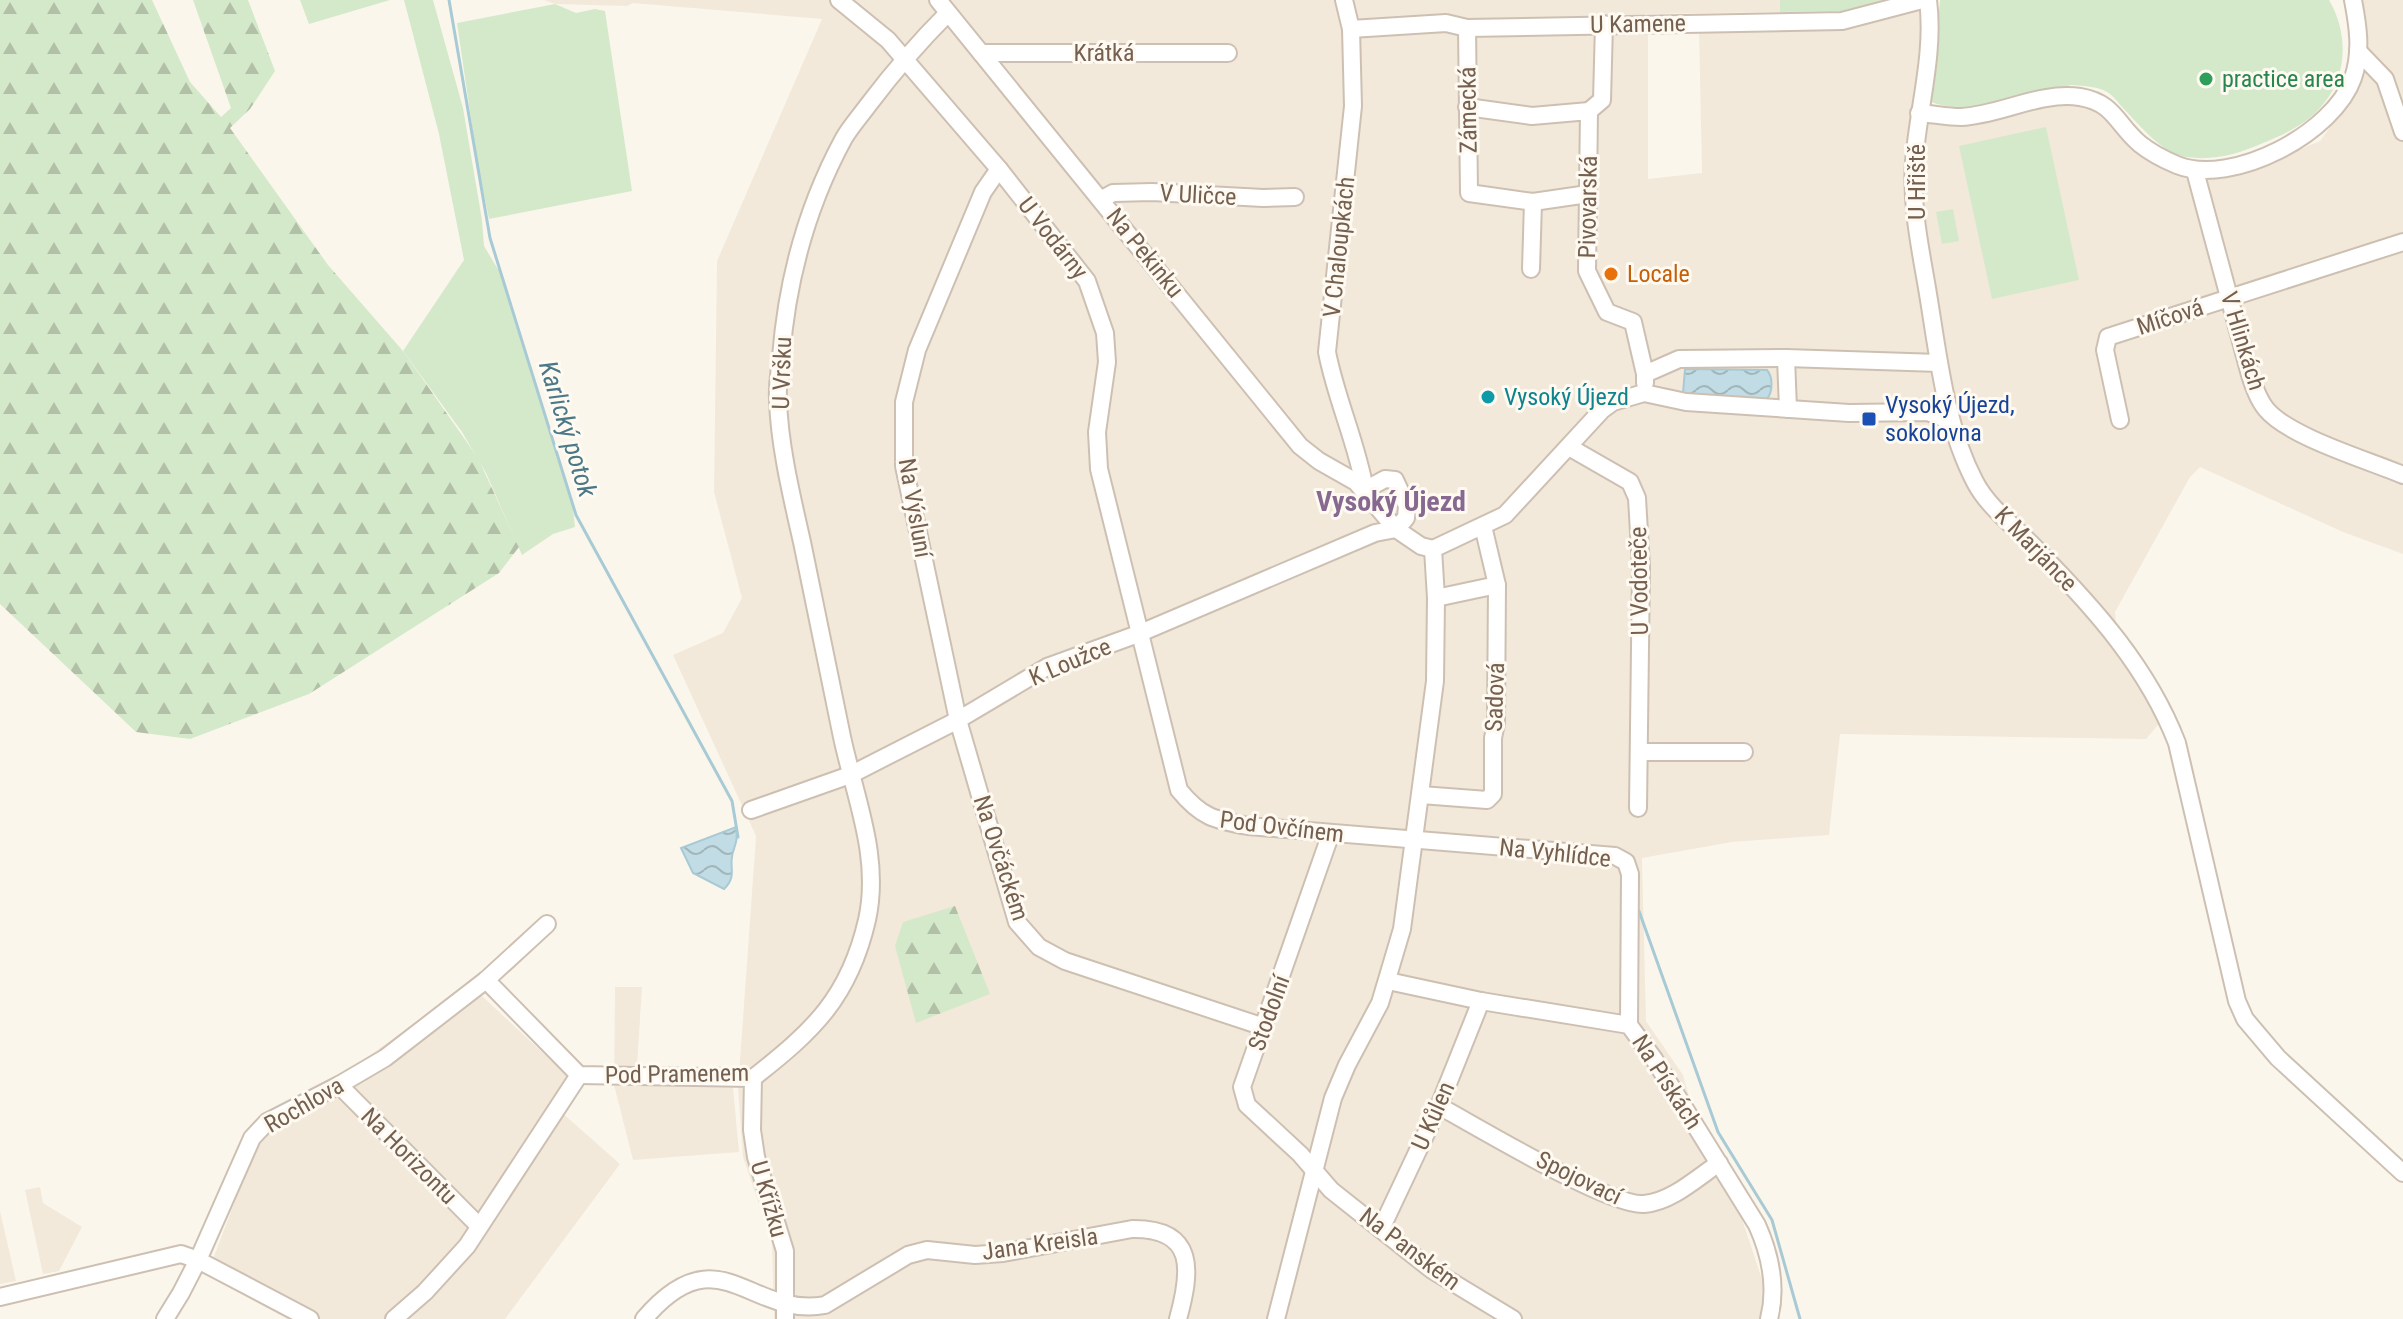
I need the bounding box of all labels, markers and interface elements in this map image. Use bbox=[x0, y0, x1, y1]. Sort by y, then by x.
street label: U Kamene bbox=[1590, 9, 1686, 39]
street label: Krátká bbox=[1074, 39, 1134, 67]
place label: practice area bbox=[2222, 65, 2345, 93]
street label: Zámecká bbox=[1453, 66, 1483, 154]
marker: practice area bbox=[2197, 70, 2215, 88]
street label: U Hřiště bbox=[1903, 144, 1931, 220]
street label: Pivovarská bbox=[1573, 155, 1603, 259]
street label: V Chaloupkách bbox=[1318, 175, 1360, 319]
street label: V Uličce bbox=[1159, 179, 1237, 211]
street label: U Vodárny bbox=[1012, 191, 1094, 285]
street label: Na Pekinku bbox=[1101, 203, 1189, 303]
place label: Locale bbox=[1627, 260, 1690, 288]
marker: Locale bbox=[1602, 265, 1620, 283]
street label: V Hlinkách bbox=[2215, 288, 2271, 394]
street label: Míčová bbox=[2133, 293, 2207, 341]
street label: U Vršku bbox=[767, 336, 797, 410]
water label: Karlický potok bbox=[533, 357, 603, 501]
place label: Vysoký Újezd bbox=[1504, 383, 1629, 411]
marker: Vysoký Újezd bbox=[1479, 388, 1497, 406]
place label: Vysoký Újezd, sokolovna bbox=[1885, 391, 2015, 447]
marker: Vysoký Újezd, sokolovna bbox=[1860, 410, 1878, 428]
street label: Na Výsluní bbox=[892, 456, 938, 561]
district label: Vysoký Újezd bbox=[1316, 485, 1466, 518]
street label: K Marjánce bbox=[1989, 501, 2083, 597]
street label: U Vodoteče bbox=[1624, 526, 1654, 636]
street label: K Loužce bbox=[1025, 632, 1115, 692]
street label: Sadová bbox=[1480, 662, 1510, 732]
street label: Na Ovčáckém bbox=[968, 792, 1034, 924]
street label: Pod Ovčínem bbox=[1218, 805, 1346, 849]
street label: Na Vyhlídce bbox=[1498, 833, 1612, 873]
street label: Stodolní bbox=[1242, 970, 1296, 1054]
street label: Na Pískách bbox=[1626, 1030, 1708, 1134]
street label: Pod Pramenem bbox=[605, 1059, 749, 1089]
street label: Rochlova bbox=[260, 1071, 348, 1139]
street label: U Kůlen bbox=[1406, 1078, 1460, 1154]
street label: Na Horizontu bbox=[355, 1102, 463, 1210]
street label: Spojovací bbox=[1532, 1145, 1628, 1211]
street label: U Křížku bbox=[745, 1158, 793, 1240]
street label: Na Panském bbox=[1354, 1202, 1466, 1296]
street label: Jana Kreisla bbox=[980, 1222, 1100, 1266]

